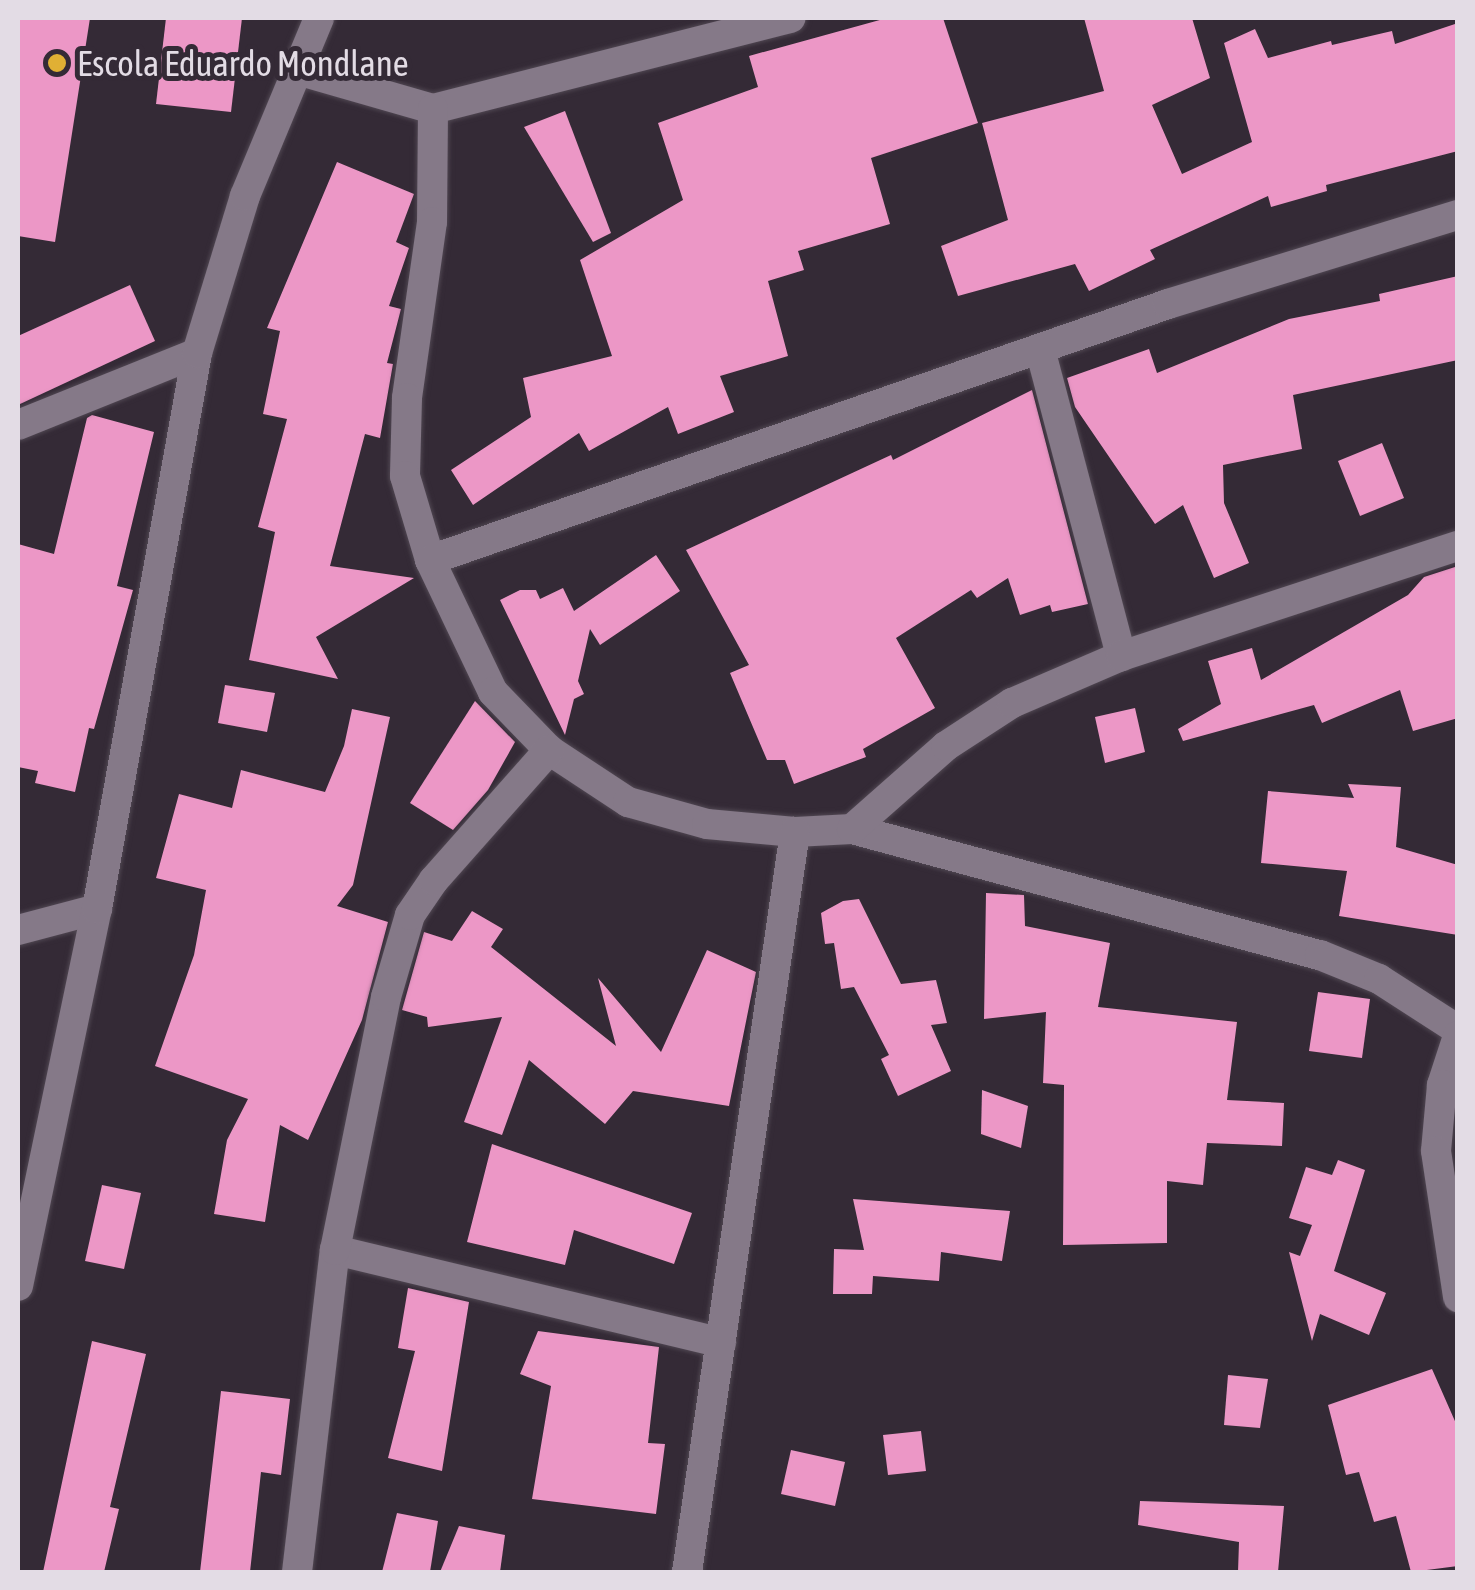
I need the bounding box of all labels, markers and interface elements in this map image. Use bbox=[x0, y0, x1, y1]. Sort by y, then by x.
place label: Escola Eduardo Mondlane bbox=[77, 42, 409, 84]
marker: Escola Eduardo Mondlane bbox=[46, 52, 68, 74]

